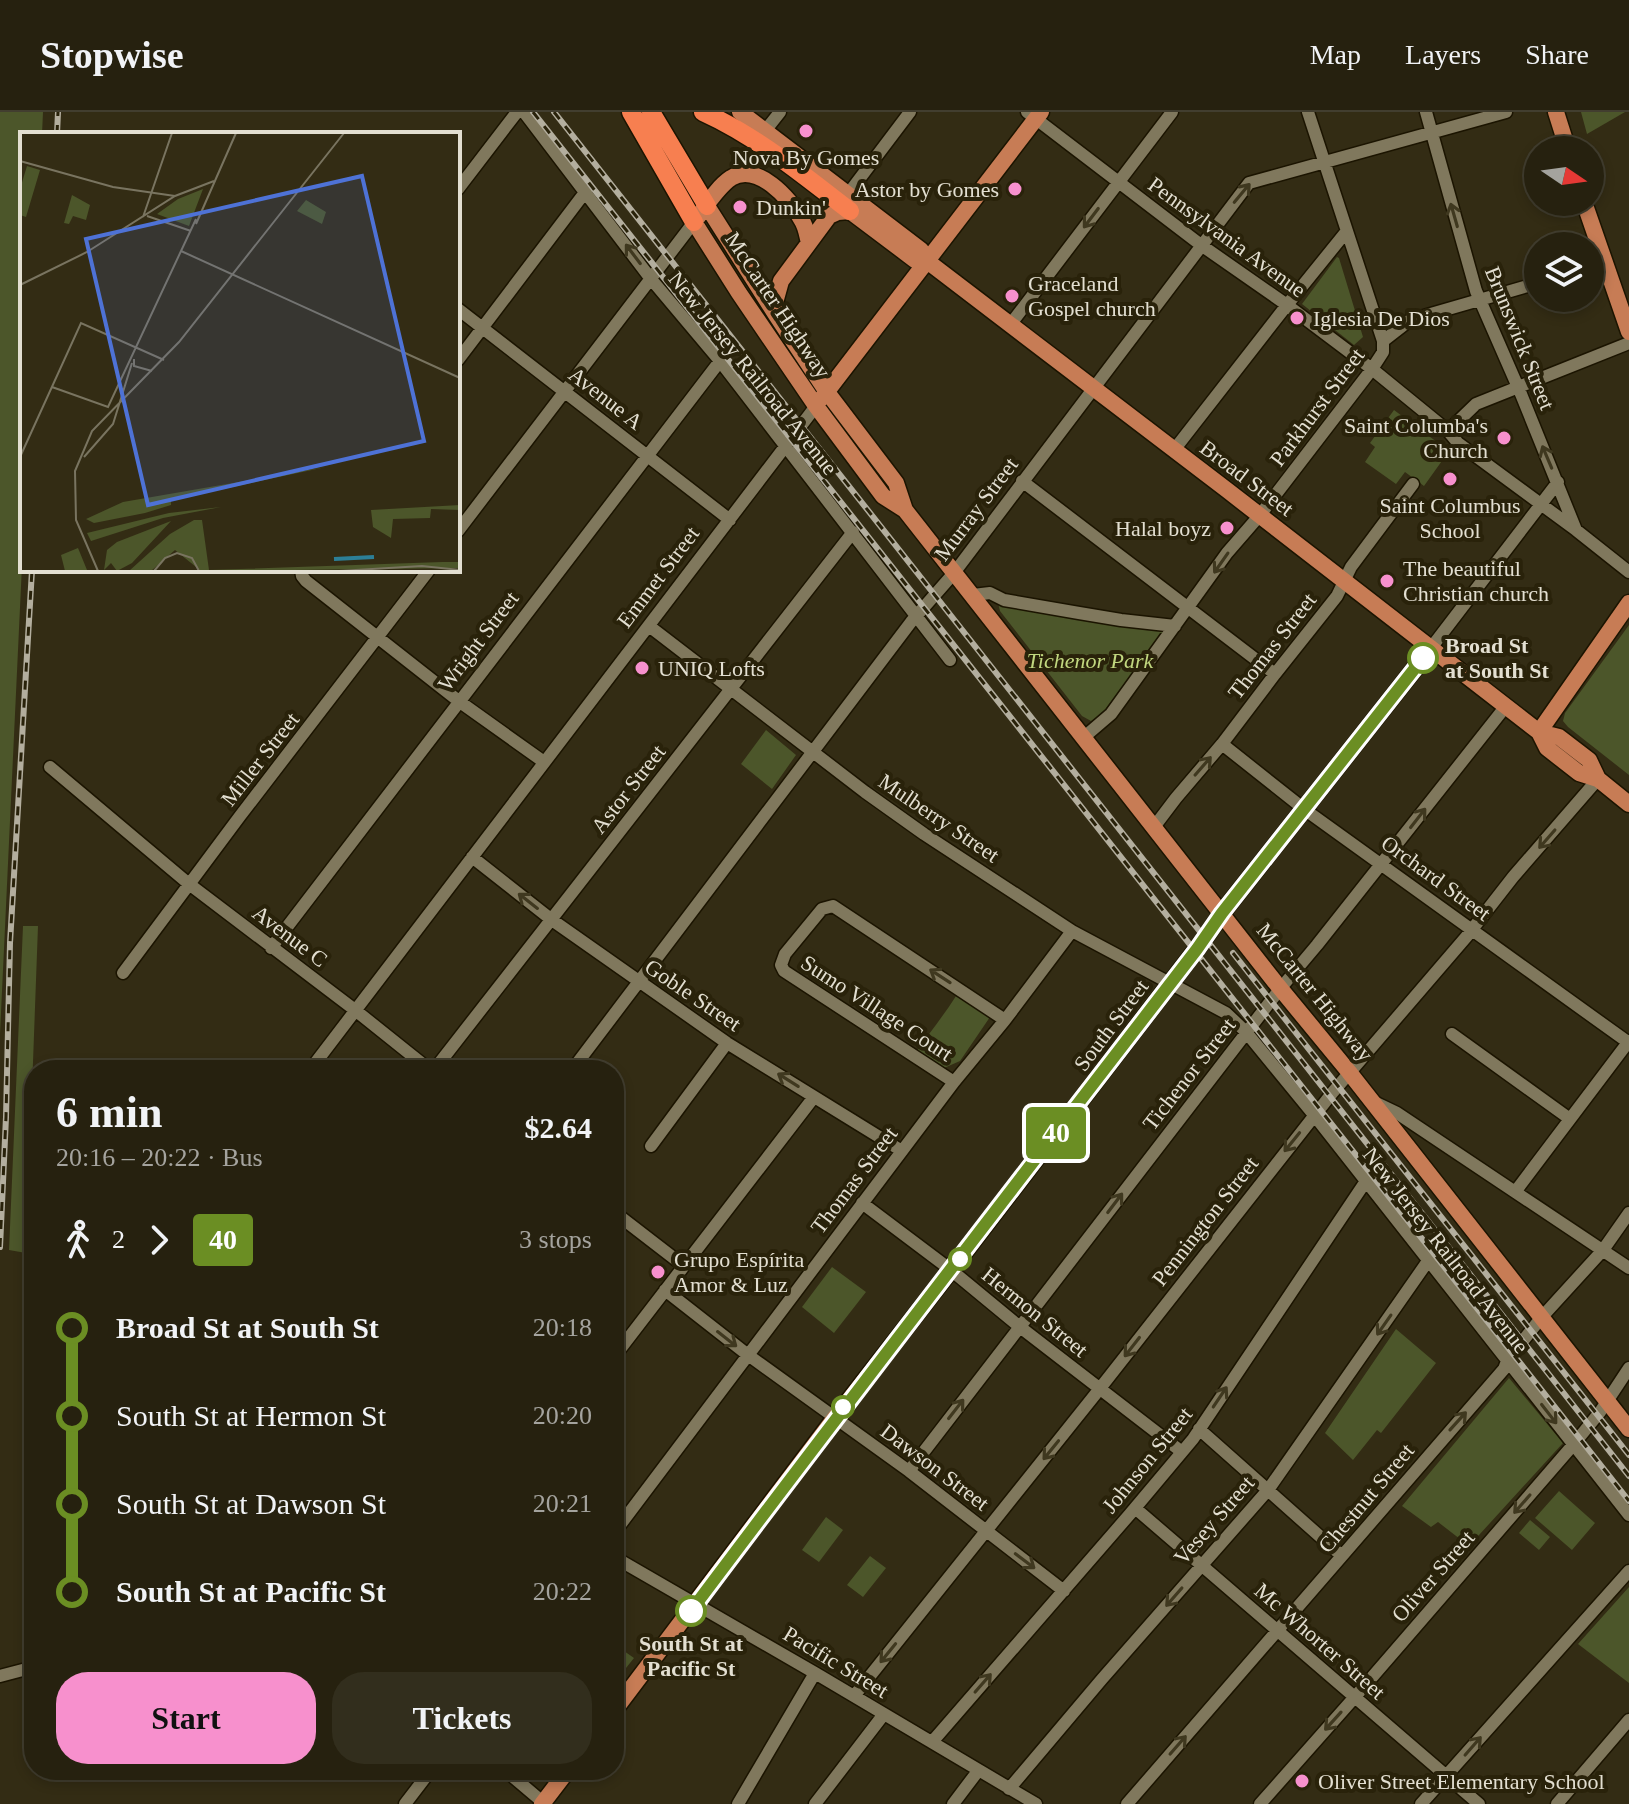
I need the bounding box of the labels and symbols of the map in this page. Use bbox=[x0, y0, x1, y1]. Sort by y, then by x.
marker: Nova By Gomes bbox=[797, 122, 815, 140]
inset map bbox=[20, 132, 460, 572]
north arrow bbox=[1524, 136, 1604, 216]
place label: Nova By Gomes bbox=[733, 145, 879, 170]
street label: Pennsylvania Avenue bbox=[1143, 172, 1311, 302]
place label: Astor by Gomes bbox=[855, 177, 999, 202]
marker: Astor by Gomes bbox=[1006, 180, 1024, 198]
one-way arrow bbox=[1233, 183, 1251, 203]
place label: Dunkin' bbox=[756, 195, 826, 220]
marker: Dunkin' bbox=[731, 198, 749, 216]
one-way arrow bbox=[1446, 203, 1460, 228]
one-way arrow bbox=[1083, 207, 1100, 229]
street label: McCarter Highway bbox=[720, 227, 836, 383]
one-way arrow bbox=[624, 243, 641, 265]
street label: Brunswick Street bbox=[1480, 263, 1560, 413]
street label: New Jersey Railroad Avenue bbox=[663, 266, 843, 480]
place label: Graceland Gospel church bbox=[1028, 271, 1156, 321]
marker: Graceland Gospel church bbox=[1003, 287, 1021, 305]
place label: Iglesia De Dios bbox=[1313, 306, 1450, 331]
marker: Iglesia De Dios bbox=[1288, 309, 1306, 327]
street label: Parkhurst Street bbox=[1265, 343, 1369, 471]
street label: Avenue A bbox=[564, 361, 648, 435]
place label: Saint Columba's Church bbox=[1344, 413, 1488, 463]
marker: Saint Columba's Church bbox=[1495, 429, 1513, 447]
street label: Broad Street bbox=[1195, 435, 1299, 521]
one-way arrow bbox=[1539, 445, 1554, 470]
street label: Murray Street bbox=[929, 452, 1023, 566]
marker: Saint Columbus School bbox=[1441, 470, 1459, 488]
place label: Saint Columbus School bbox=[1379, 493, 1521, 543]
place label: Halal boyz bbox=[1115, 516, 1211, 541]
marker: Halal boyz bbox=[1218, 519, 1236, 537]
street label: Emmet Street bbox=[612, 521, 704, 633]
one-way arrow bbox=[1212, 552, 1229, 574]
place label: The beautiful Christian church bbox=[1403, 556, 1549, 606]
marker: The beautiful Christian church bbox=[1378, 572, 1396, 590]
street label: Wright Street bbox=[432, 586, 524, 696]
street label: Thomas Street bbox=[1223, 588, 1321, 704]
place label: Broad St at South St bbox=[1445, 633, 1550, 683]
marker: Broad St at South St bbox=[1408, 643, 1438, 673]
park label: Tichenor Park bbox=[1027, 648, 1154, 673]
place label: UNIQ Lofts bbox=[658, 656, 765, 681]
marker: UNIQ Lofts bbox=[633, 659, 651, 677]
street label: Miller Street bbox=[216, 707, 304, 811]
street label: Astor Street bbox=[586, 740, 670, 838]
one-way arrow bbox=[1194, 757, 1212, 777]
street label: Mulberry Street bbox=[874, 769, 1004, 867]
one-way arrow bbox=[1409, 808, 1427, 829]
one-way arrow bbox=[1539, 828, 1557, 848]
street label: Orchard Street bbox=[1377, 830, 1495, 926]
one-way arrow bbox=[518, 892, 539, 910]
street label: Avenue C bbox=[248, 900, 332, 972]
street label: McCarter Highway bbox=[1252, 918, 1378, 1066]
street label: Sumo Village Court bbox=[797, 950, 957, 1066]
street label: Goble Street bbox=[640, 954, 746, 1036]
one-way arrow bbox=[929, 968, 952, 984]
street label: South Street bbox=[1068, 974, 1154, 1076]
street label: Tichenor Street bbox=[1137, 1013, 1241, 1135]
one-way arrow bbox=[777, 1072, 800, 1088]
line badge: 40 bbox=[1020, 1107, 1092, 1159]
street label: Thomas Street bbox=[806, 1121, 902, 1239]
one-way arrow bbox=[1283, 1131, 1301, 1152]
street label: New Jersey Railroad Avenue bbox=[1358, 1142, 1534, 1358]
street label: Pennington Street bbox=[1147, 1151, 1263, 1291]
one-way arrow bbox=[1107, 1193, 1124, 1214]
place label: Grupo Espírita Amor & Luz bbox=[674, 1247, 804, 1297]
unlabelled marker bbox=[949, 1248, 971, 1270]
street label: Hermon Street bbox=[977, 1262, 1093, 1362]
marker: Grupo Espírita Amor & Luz bbox=[649, 1263, 667, 1281]
one-way arrow bbox=[1376, 1314, 1393, 1335]
one-way arrow bbox=[716, 1329, 737, 1347]
one-way arrow bbox=[1124, 1336, 1141, 1357]
one-way arrow bbox=[1212, 1387, 1228, 1409]
unlabelled marker bbox=[832, 1396, 854, 1418]
one-way arrow bbox=[948, 1399, 965, 1420]
street label: Johnson Street bbox=[1097, 1402, 1197, 1518]
one-way arrow bbox=[1541, 1403, 1558, 1424]
one-way arrow bbox=[1448, 1411, 1466, 1431]
street label: Dawson Street bbox=[876, 1418, 994, 1516]
street label: Chestnut Street bbox=[1313, 1438, 1419, 1558]
one-way arrow bbox=[1042, 1439, 1060, 1460]
street label: Vesey Street bbox=[1169, 1471, 1259, 1569]
one-way arrow bbox=[1513, 1493, 1531, 1513]
street label: Oliver Street bbox=[1386, 1525, 1480, 1627]
one-way arrow bbox=[1014, 1552, 1035, 1569]
street label: Mc Whorter Street bbox=[1250, 1578, 1390, 1704]
one-way arrow bbox=[1165, 1586, 1183, 1607]
marker: South St at Pacific St bbox=[676, 1596, 706, 1626]
street label: Pacific Street bbox=[779, 1621, 893, 1703]
place label: South St at Pacific St bbox=[639, 1631, 744, 1681]
one-way arrow bbox=[879, 1642, 897, 1663]
one-way arrow bbox=[974, 1674, 992, 1694]
one-way arrow bbox=[1325, 1711, 1343, 1731]
one-way arrow bbox=[1169, 1736, 1187, 1756]
one-way arrow bbox=[1463, 1736, 1481, 1756]
place label: Oliver Street Elementary School bbox=[1318, 1769, 1605, 1794]
marker: Oliver Street Elementary School bbox=[1293, 1772, 1311, 1790]

